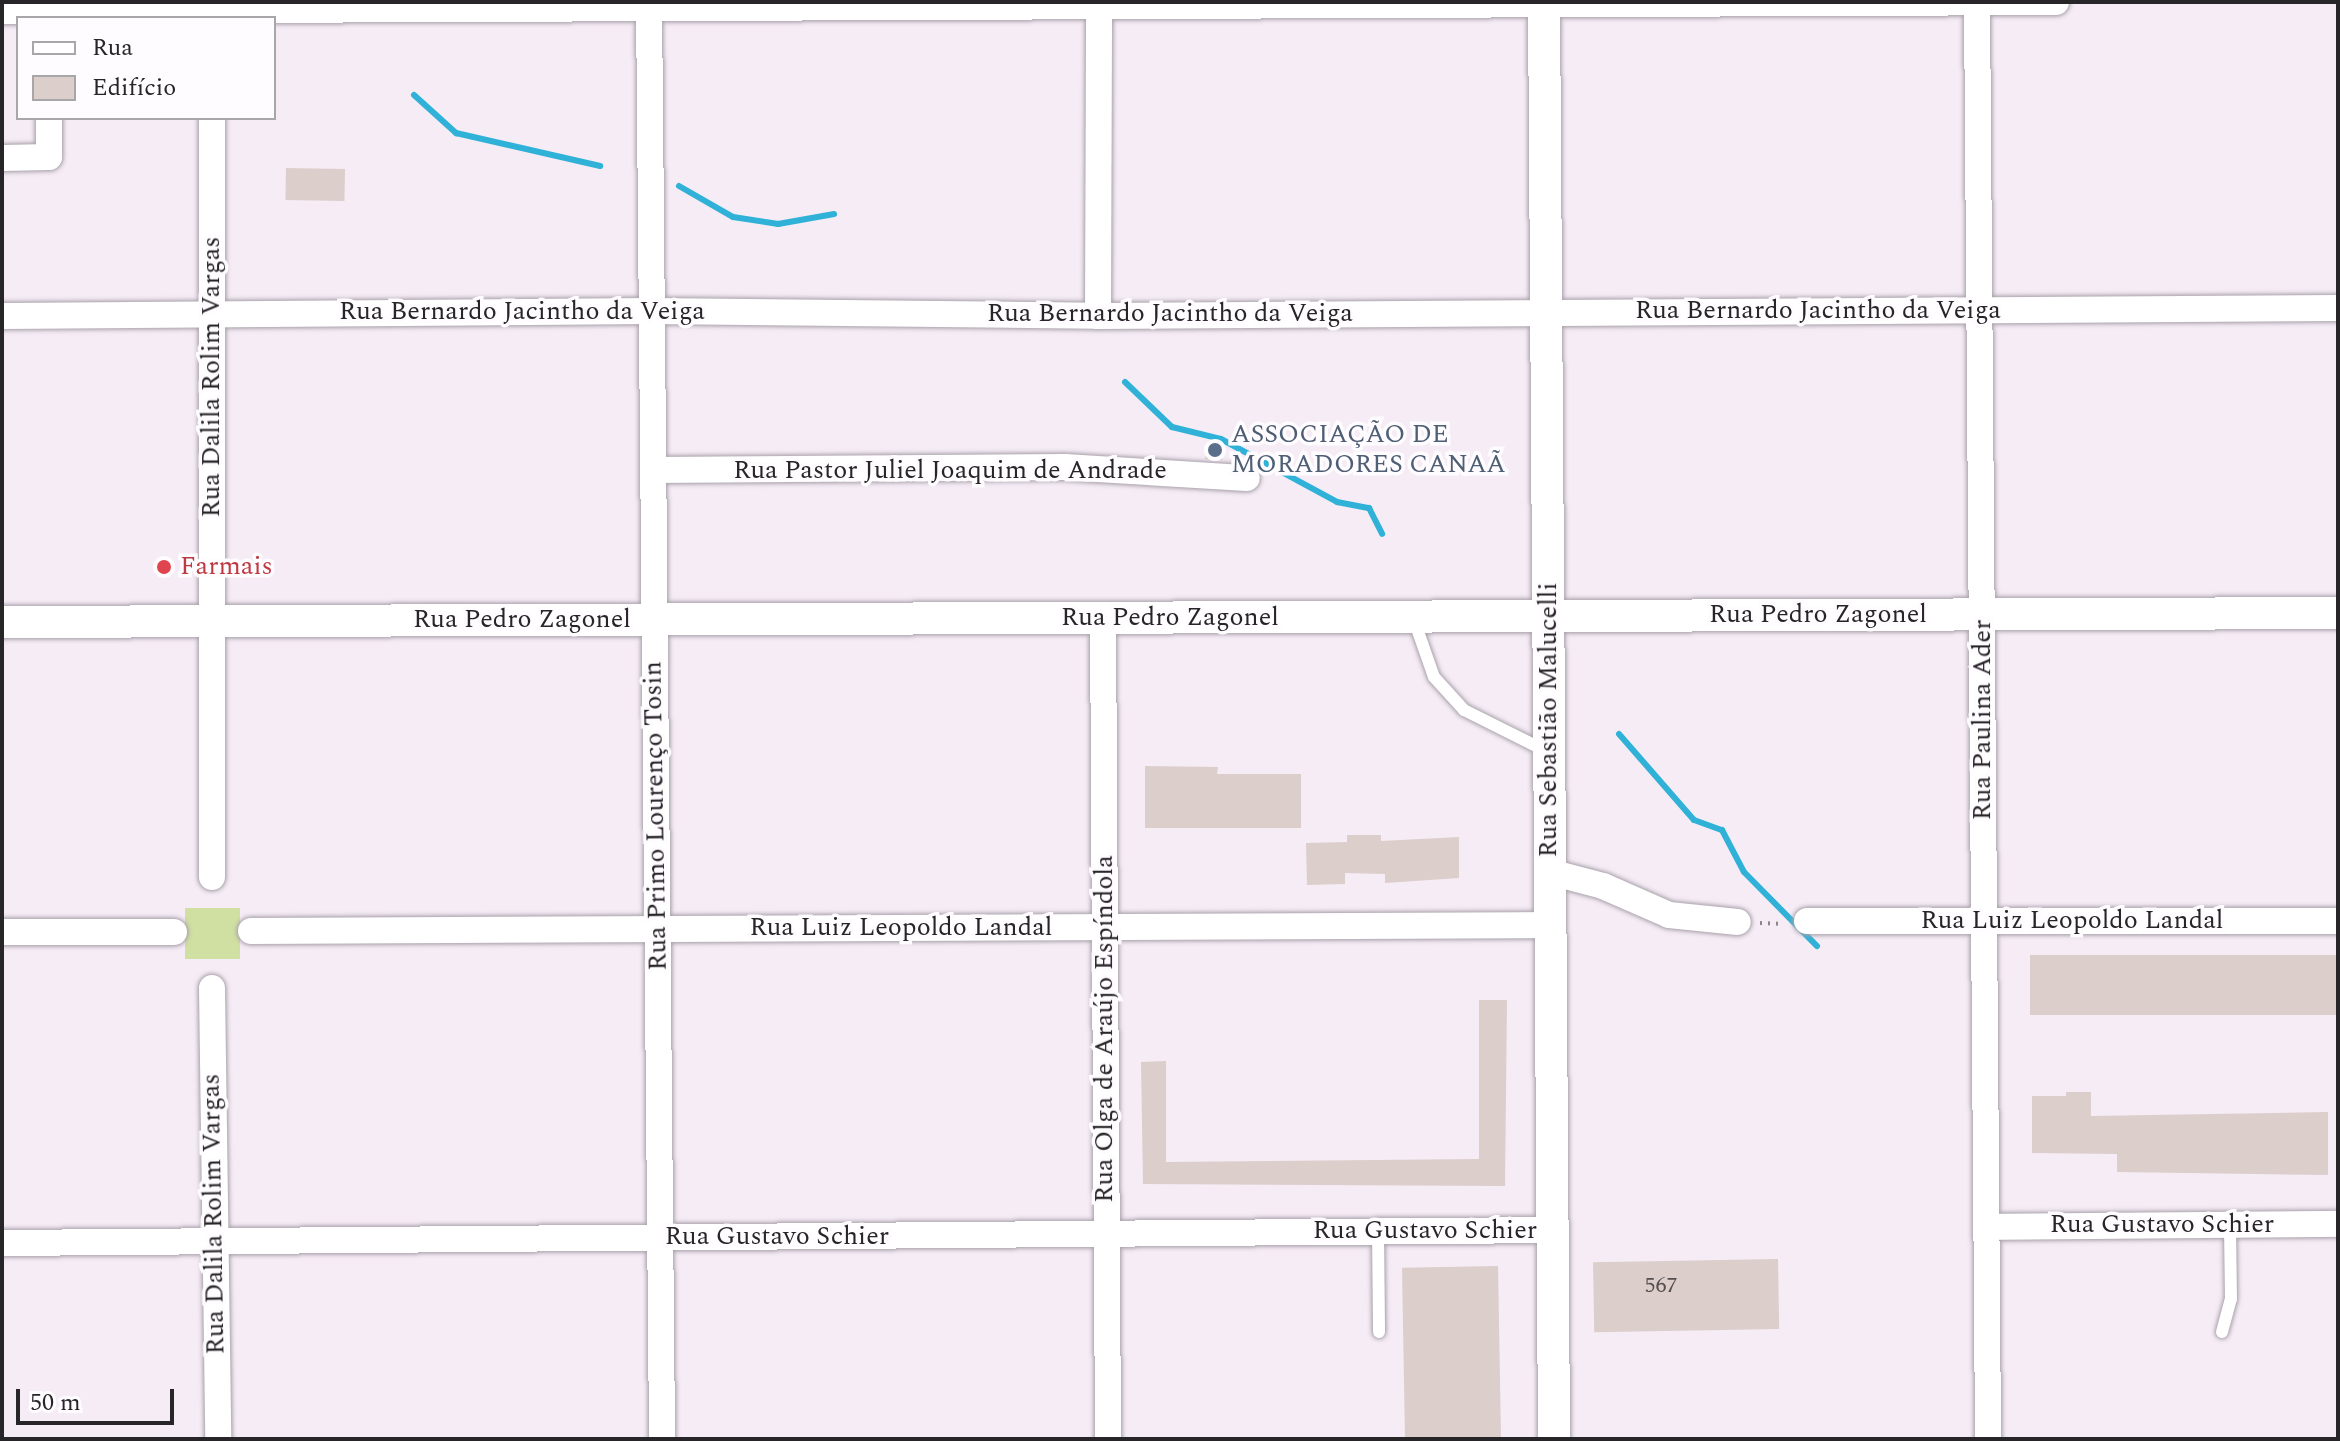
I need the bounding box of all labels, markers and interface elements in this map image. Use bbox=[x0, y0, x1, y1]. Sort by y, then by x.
legend bbox=[16, 16, 276, 120]
text: Rua bbox=[92, 30, 133, 66]
text: Edifício bbox=[92, 70, 176, 106]
street label: Rua Dalila Rolim Vargas bbox=[196, 236, 228, 518]
street label: Rua Bernardo Jacintho da Veiga bbox=[1635, 295, 2001, 327]
street label: Rua Bernardo Jacintho da Veiga bbox=[339, 296, 705, 328]
street label: Rua Bernardo Jacintho da Veiga bbox=[987, 298, 1353, 330]
place label: ASSOCIAÇÃO DE MORADORES CANAÃ bbox=[1231, 419, 1506, 480]
marker: ASSOCIAÇÃO DE MORADORES CANAÃ bbox=[1206, 441, 1224, 459]
street label: Rua Pastor Juliel Joaquim de Andrade bbox=[733, 455, 1167, 487]
place label: Farmais bbox=[180, 551, 273, 583]
marker: Farmais bbox=[155, 558, 173, 576]
street label: Rua Sebastião Malucelli bbox=[1533, 582, 1565, 858]
street label: Rua Pedro Zagonel bbox=[1709, 599, 1927, 631]
street label: Rua Pedro Zagonel bbox=[1061, 602, 1279, 634]
street label: Rua Pedro Zagonel bbox=[413, 604, 631, 636]
street label: Rua Paulina Ader bbox=[1967, 620, 1999, 820]
street label: Rua Primo Lourenço Tosin bbox=[638, 661, 674, 971]
street label: Rua Olga de Araújo Espíndola bbox=[1089, 855, 1121, 1203]
street label: Rua Luiz Leopoldo Landal bbox=[1921, 905, 2223, 937]
street label: Rua Luiz Leopoldo Landal bbox=[750, 912, 1052, 944]
street label: Rua Dalila Rolim Vargas bbox=[196, 1073, 232, 1355]
street label: Rua Gustavo Schier bbox=[2050, 1209, 2274, 1241]
street label: Rua Gustavo Schier bbox=[1313, 1215, 1537, 1247]
street label: Rua Gustavo Schier bbox=[665, 1221, 889, 1253]
house number: 567 bbox=[1645, 1273, 1677, 1299]
scale bar bbox=[20, 1373, 178, 1423]
text: 50 m bbox=[30, 1385, 81, 1421]

